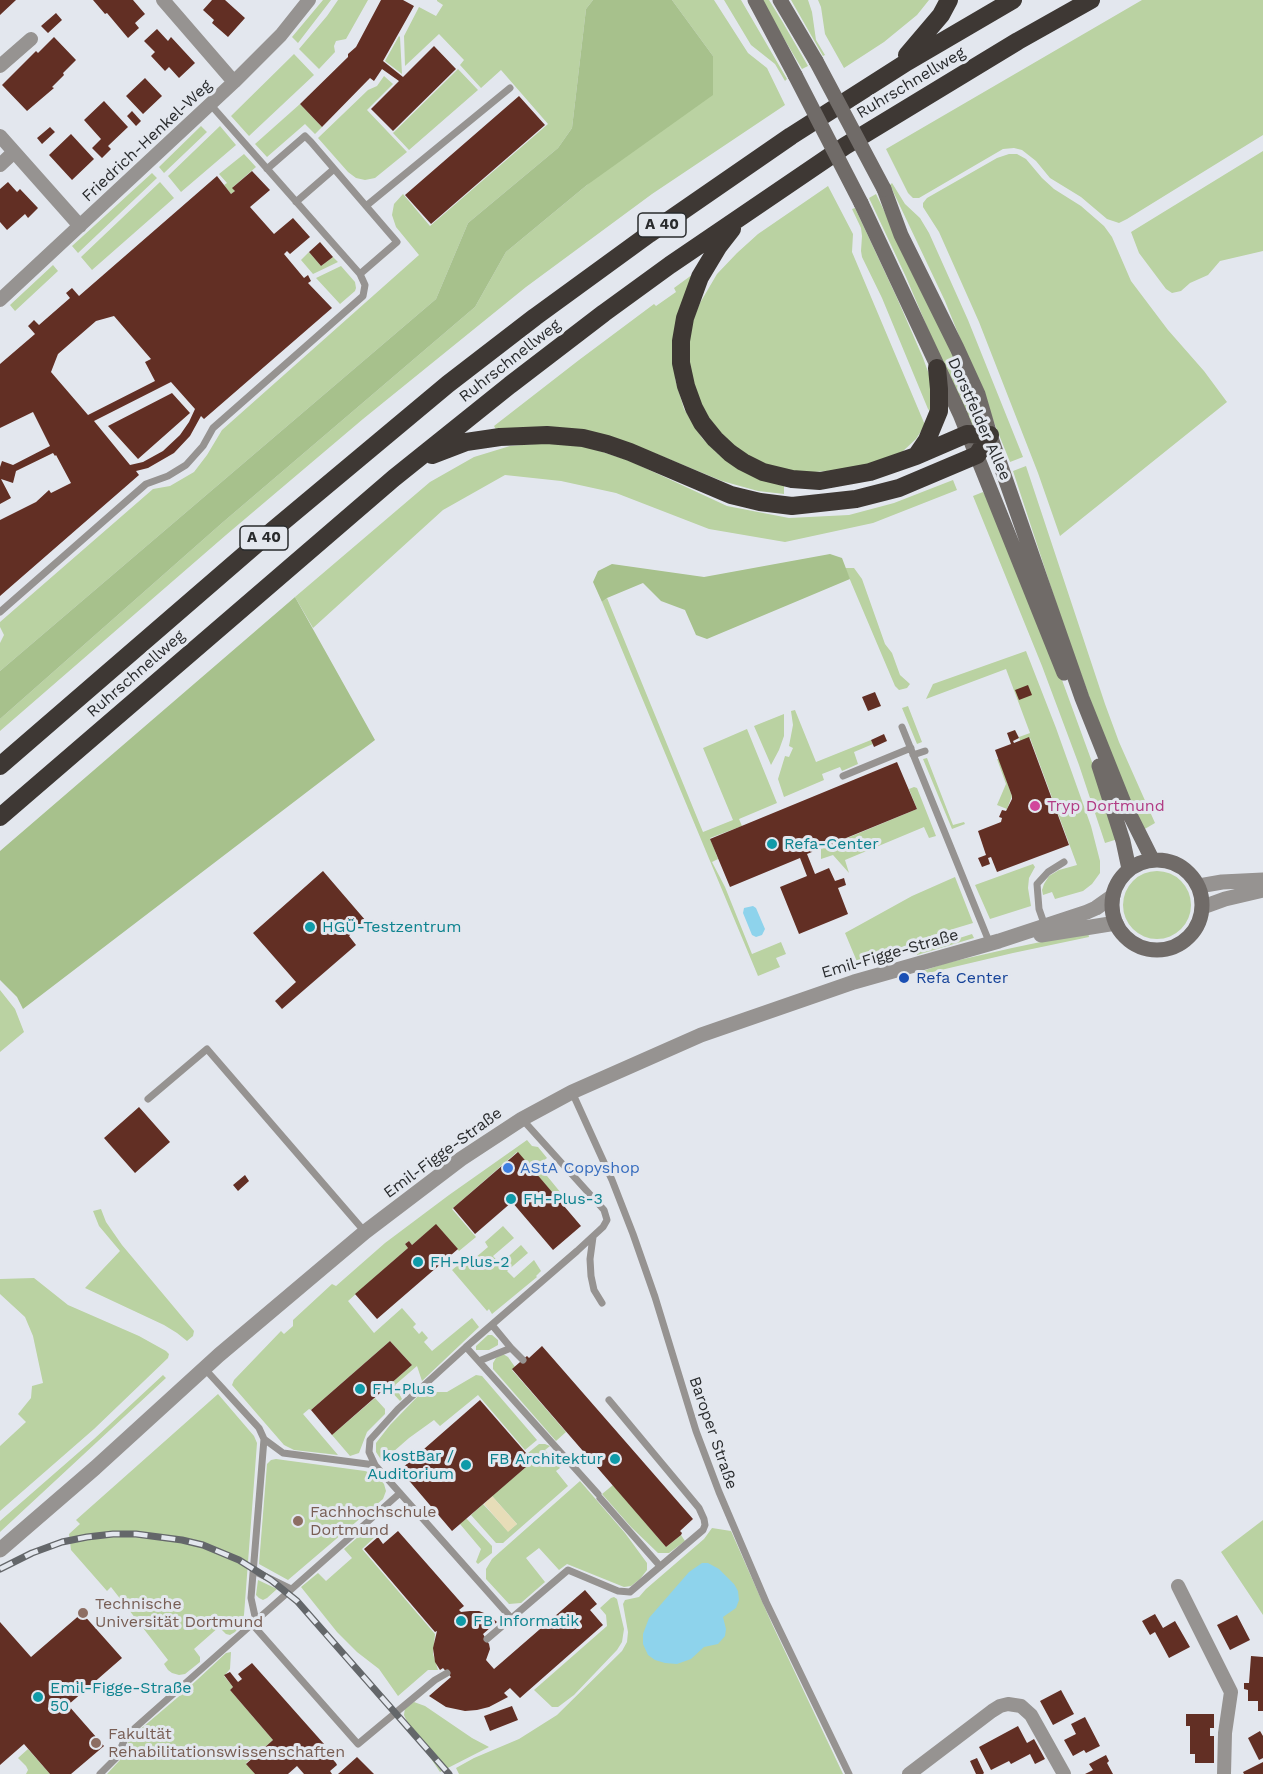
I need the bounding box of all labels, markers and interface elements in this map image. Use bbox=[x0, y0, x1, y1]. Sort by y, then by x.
street label: Ruhrschnellweg bbox=[853, 43, 969, 123]
street label: Friedrich-Henkel-Weg bbox=[78, 76, 216, 206]
road number: A 40 bbox=[638, 213, 686, 237]
street label: Ruhrschnellweg bbox=[456, 315, 564, 407]
street label: Dorstfelder Allee bbox=[943, 355, 1015, 483]
road number: A 40 bbox=[240, 526, 288, 550]
street label: Ruhrschnellweg bbox=[83, 626, 189, 722]
place label: Tryp Dortmund bbox=[1047, 796, 1165, 816]
marker: Tryp Dortmund bbox=[1028, 799, 1042, 813]
place label: Refa-Center bbox=[784, 834, 879, 854]
marker: Refa-Center bbox=[765, 837, 779, 851]
place label: HGÜ-Testzentrum bbox=[322, 917, 461, 937]
marker: HGÜ-Testzentrum bbox=[303, 920, 317, 934]
street label: Emil-Figge-Straße bbox=[819, 925, 961, 983]
place label: Refa Center bbox=[916, 968, 1008, 988]
marker: Refa Center bbox=[897, 971, 911, 985]
street label: Emil-Figge-Straße bbox=[380, 1104, 506, 1202]
place label: AStA Copyshop bbox=[520, 1158, 640, 1178]
marker: AStA Copyshop bbox=[501, 1161, 515, 1175]
place label: FH-Plus-3 bbox=[523, 1189, 603, 1209]
marker: FH-Plus-3 bbox=[504, 1192, 518, 1206]
place label: FH-Plus-2 bbox=[430, 1252, 509, 1272]
marker: FH-Plus-2 bbox=[411, 1255, 425, 1269]
street label: Baroper Straße bbox=[685, 1374, 741, 1492]
place label: FH-Plus bbox=[372, 1379, 435, 1399]
marker: FH-Plus bbox=[353, 1382, 367, 1396]
place label: kostBar / Auditorium bbox=[367, 1446, 454, 1484]
place label: FB Architektur bbox=[489, 1449, 603, 1469]
marker: FB Architektur bbox=[608, 1452, 622, 1466]
marker: kostBar / Auditorium bbox=[459, 1458, 473, 1472]
place label: Fachhochschule Dortmund bbox=[310, 1502, 437, 1540]
marker: Fachhochschule Dortmund bbox=[291, 1514, 305, 1528]
place label: Technische Universität Dortmund bbox=[95, 1594, 263, 1632]
marker: Technische Universität Dortmund bbox=[76, 1606, 90, 1620]
place label: FB Informatik bbox=[473, 1611, 579, 1631]
marker: FB Informatik bbox=[454, 1614, 468, 1628]
place label: Emil-Figge-Straße 50 bbox=[50, 1678, 192, 1716]
marker: Emil-Figge-Straße 50 bbox=[31, 1690, 45, 1704]
place label: Fakultät Rehabilitationswissenschaften bbox=[108, 1724, 345, 1762]
marker: Fakultät Rehabilitationswissenschaften bbox=[89, 1736, 103, 1750]

